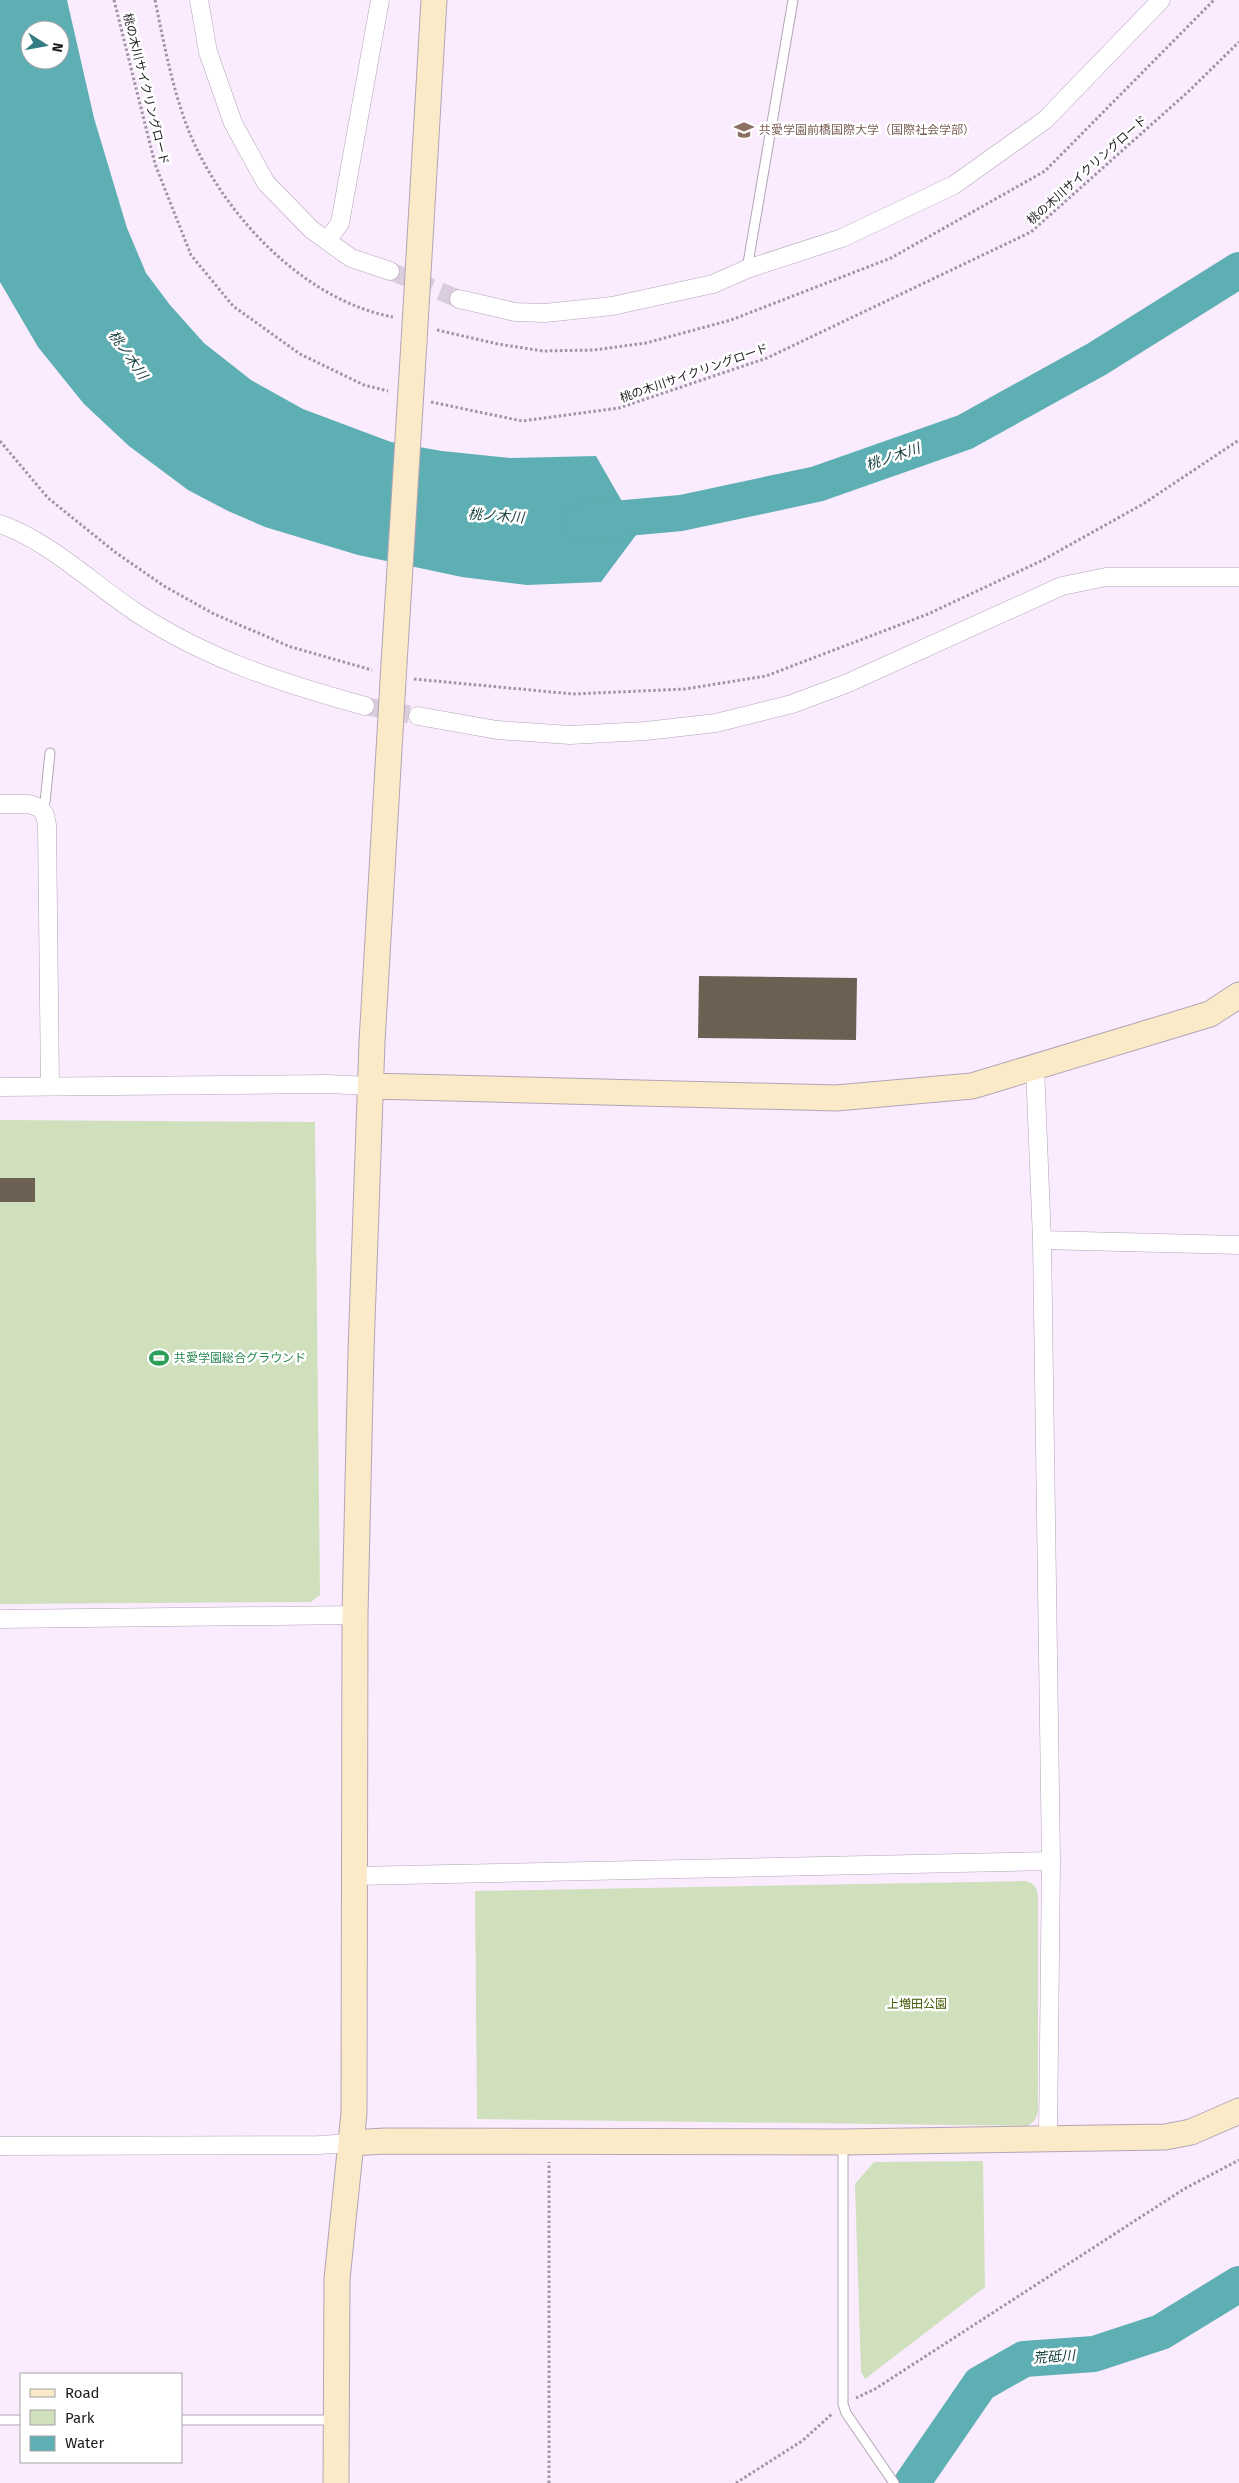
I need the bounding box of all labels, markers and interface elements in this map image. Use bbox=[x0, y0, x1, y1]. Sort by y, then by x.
street label: 桃の木川サイクリングロード bbox=[120, 12, 172, 166]
north arrow bbox=[20, 20, 70, 70]
text: N bbox=[48, 41, 67, 54]
street label: 桃の木川サイクリングロード bbox=[1024, 113, 1150, 227]
school or university icon: 共愛学園前橋国際大学（国際社会学部） bbox=[733, 119, 755, 141]
place label: 共愛学園前橋国際大学（国際社会学部） bbox=[759, 123, 975, 137]
water label: 桃ノ木川 bbox=[105, 327, 152, 384]
street label: 桃の木川サイクリングロード bbox=[618, 341, 770, 405]
water label: 桃ノ木川 bbox=[864, 439, 924, 474]
water label: 桃ノ木川 bbox=[467, 506, 527, 527]
sports icon: 共愛学園総合グラウンド bbox=[148, 1347, 170, 1369]
place label: 共愛学園総合グラウンド bbox=[174, 1351, 306, 1365]
park label: 上増田公園 bbox=[887, 1997, 947, 2011]
water label: 荒砥川 bbox=[1032, 2347, 1078, 2367]
legend bbox=[20, 2373, 182, 2463]
text: Road bbox=[65, 2384, 100, 2402]
text: Park bbox=[65, 2409, 95, 2427]
text: Water bbox=[65, 2434, 104, 2452]

